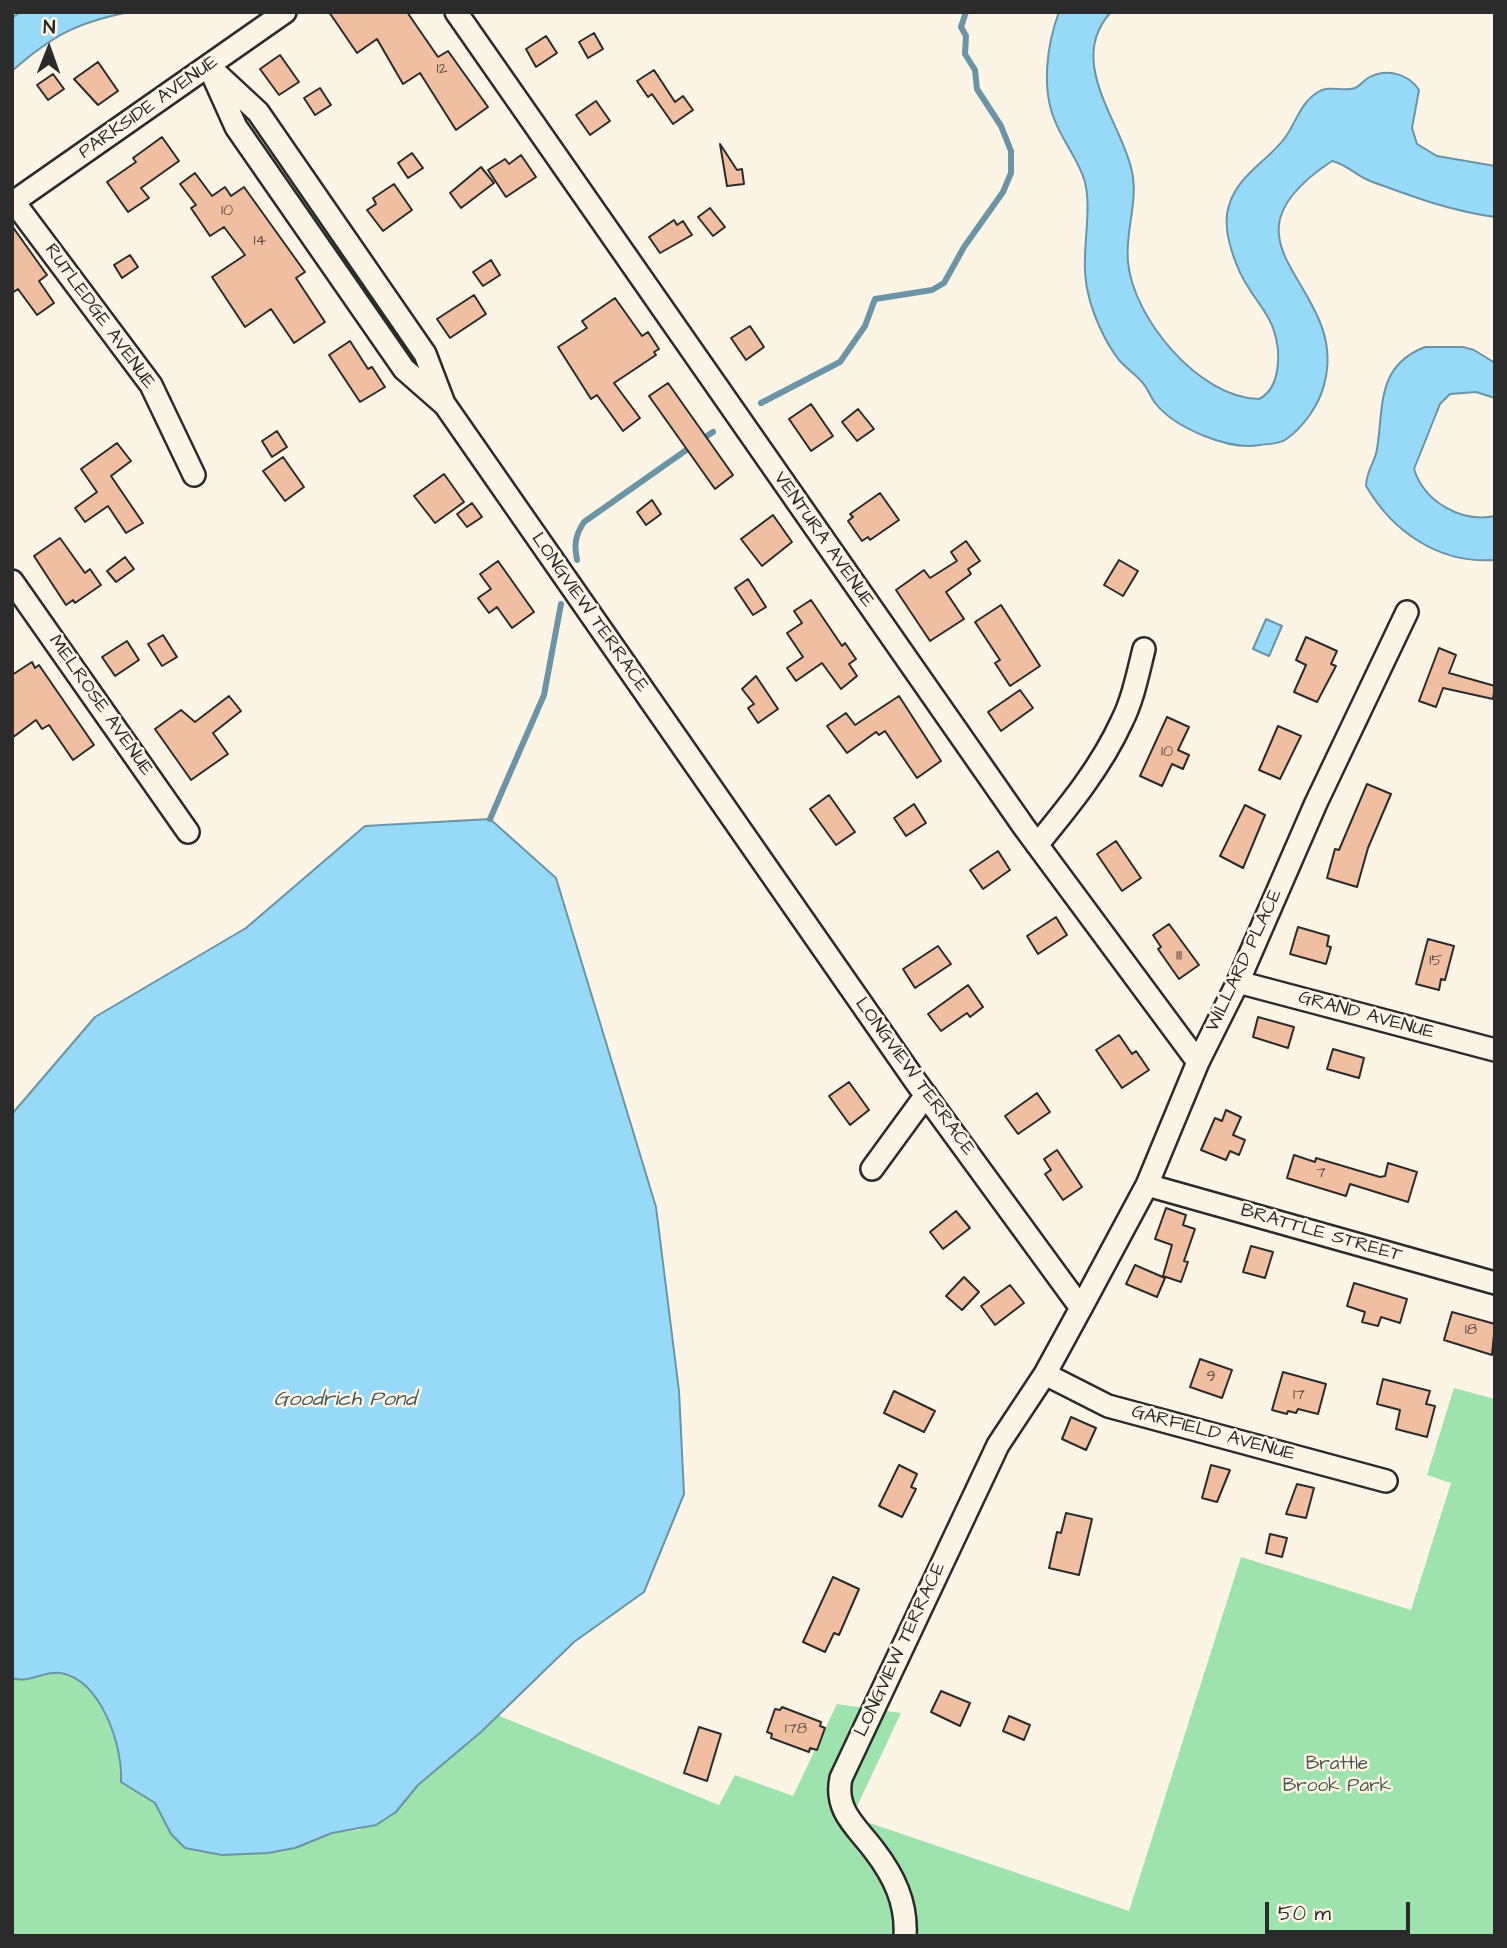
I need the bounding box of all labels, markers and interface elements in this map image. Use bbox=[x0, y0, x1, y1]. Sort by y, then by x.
north arrow bbox=[14, 14, 84, 84]
text: N bbox=[43, 14, 56, 41]
street label: PARKSIDE AVENUE bbox=[75, 51, 223, 165]
house number: 12 bbox=[436, 60, 448, 80]
house number: 10 bbox=[221, 202, 233, 222]
house number: 14 bbox=[254, 232, 266, 252]
street label: RUTLEDGE AVENUE bbox=[39, 240, 159, 394]
street label: VENTURA AVENUE bbox=[768, 468, 878, 612]
street label: LONGVIEW TERRACE bbox=[525, 529, 653, 697]
street label: MELROSE AVENUE bbox=[43, 631, 157, 781]
house number: 10 bbox=[1161, 743, 1173, 763]
street label: WILLARD PLACE bbox=[1202, 886, 1288, 1036]
house number: 111 bbox=[1176, 947, 1182, 967]
house number: 15 bbox=[1429, 952, 1443, 972]
street label: GRAND AVENUE bbox=[1295, 987, 1437, 1045]
street label: LONGVIEW TERRACE bbox=[849, 994, 979, 1160]
house number: 7 bbox=[1316, 1164, 1326, 1184]
street label: BRATTLE STREET bbox=[1238, 1200, 1404, 1268]
house number: 18 bbox=[1465, 1321, 1477, 1341]
house number: 9 bbox=[1206, 1368, 1216, 1388]
house number: 17 bbox=[1293, 1386, 1305, 1406]
water label: Goodrich Pond bbox=[274, 1388, 416, 1414]
street label: GARFIELD AVENUE bbox=[1129, 1401, 1297, 1467]
street label: LONGVIEW TERRACE bbox=[851, 1559, 951, 1741]
house number: 178 bbox=[785, 1720, 807, 1740]
park label: Brattle Brook Park bbox=[1283, 1754, 1391, 1798]
scale bar bbox=[1269, 1888, 1414, 1932]
text: 50 m bbox=[1278, 1899, 1331, 1928]

